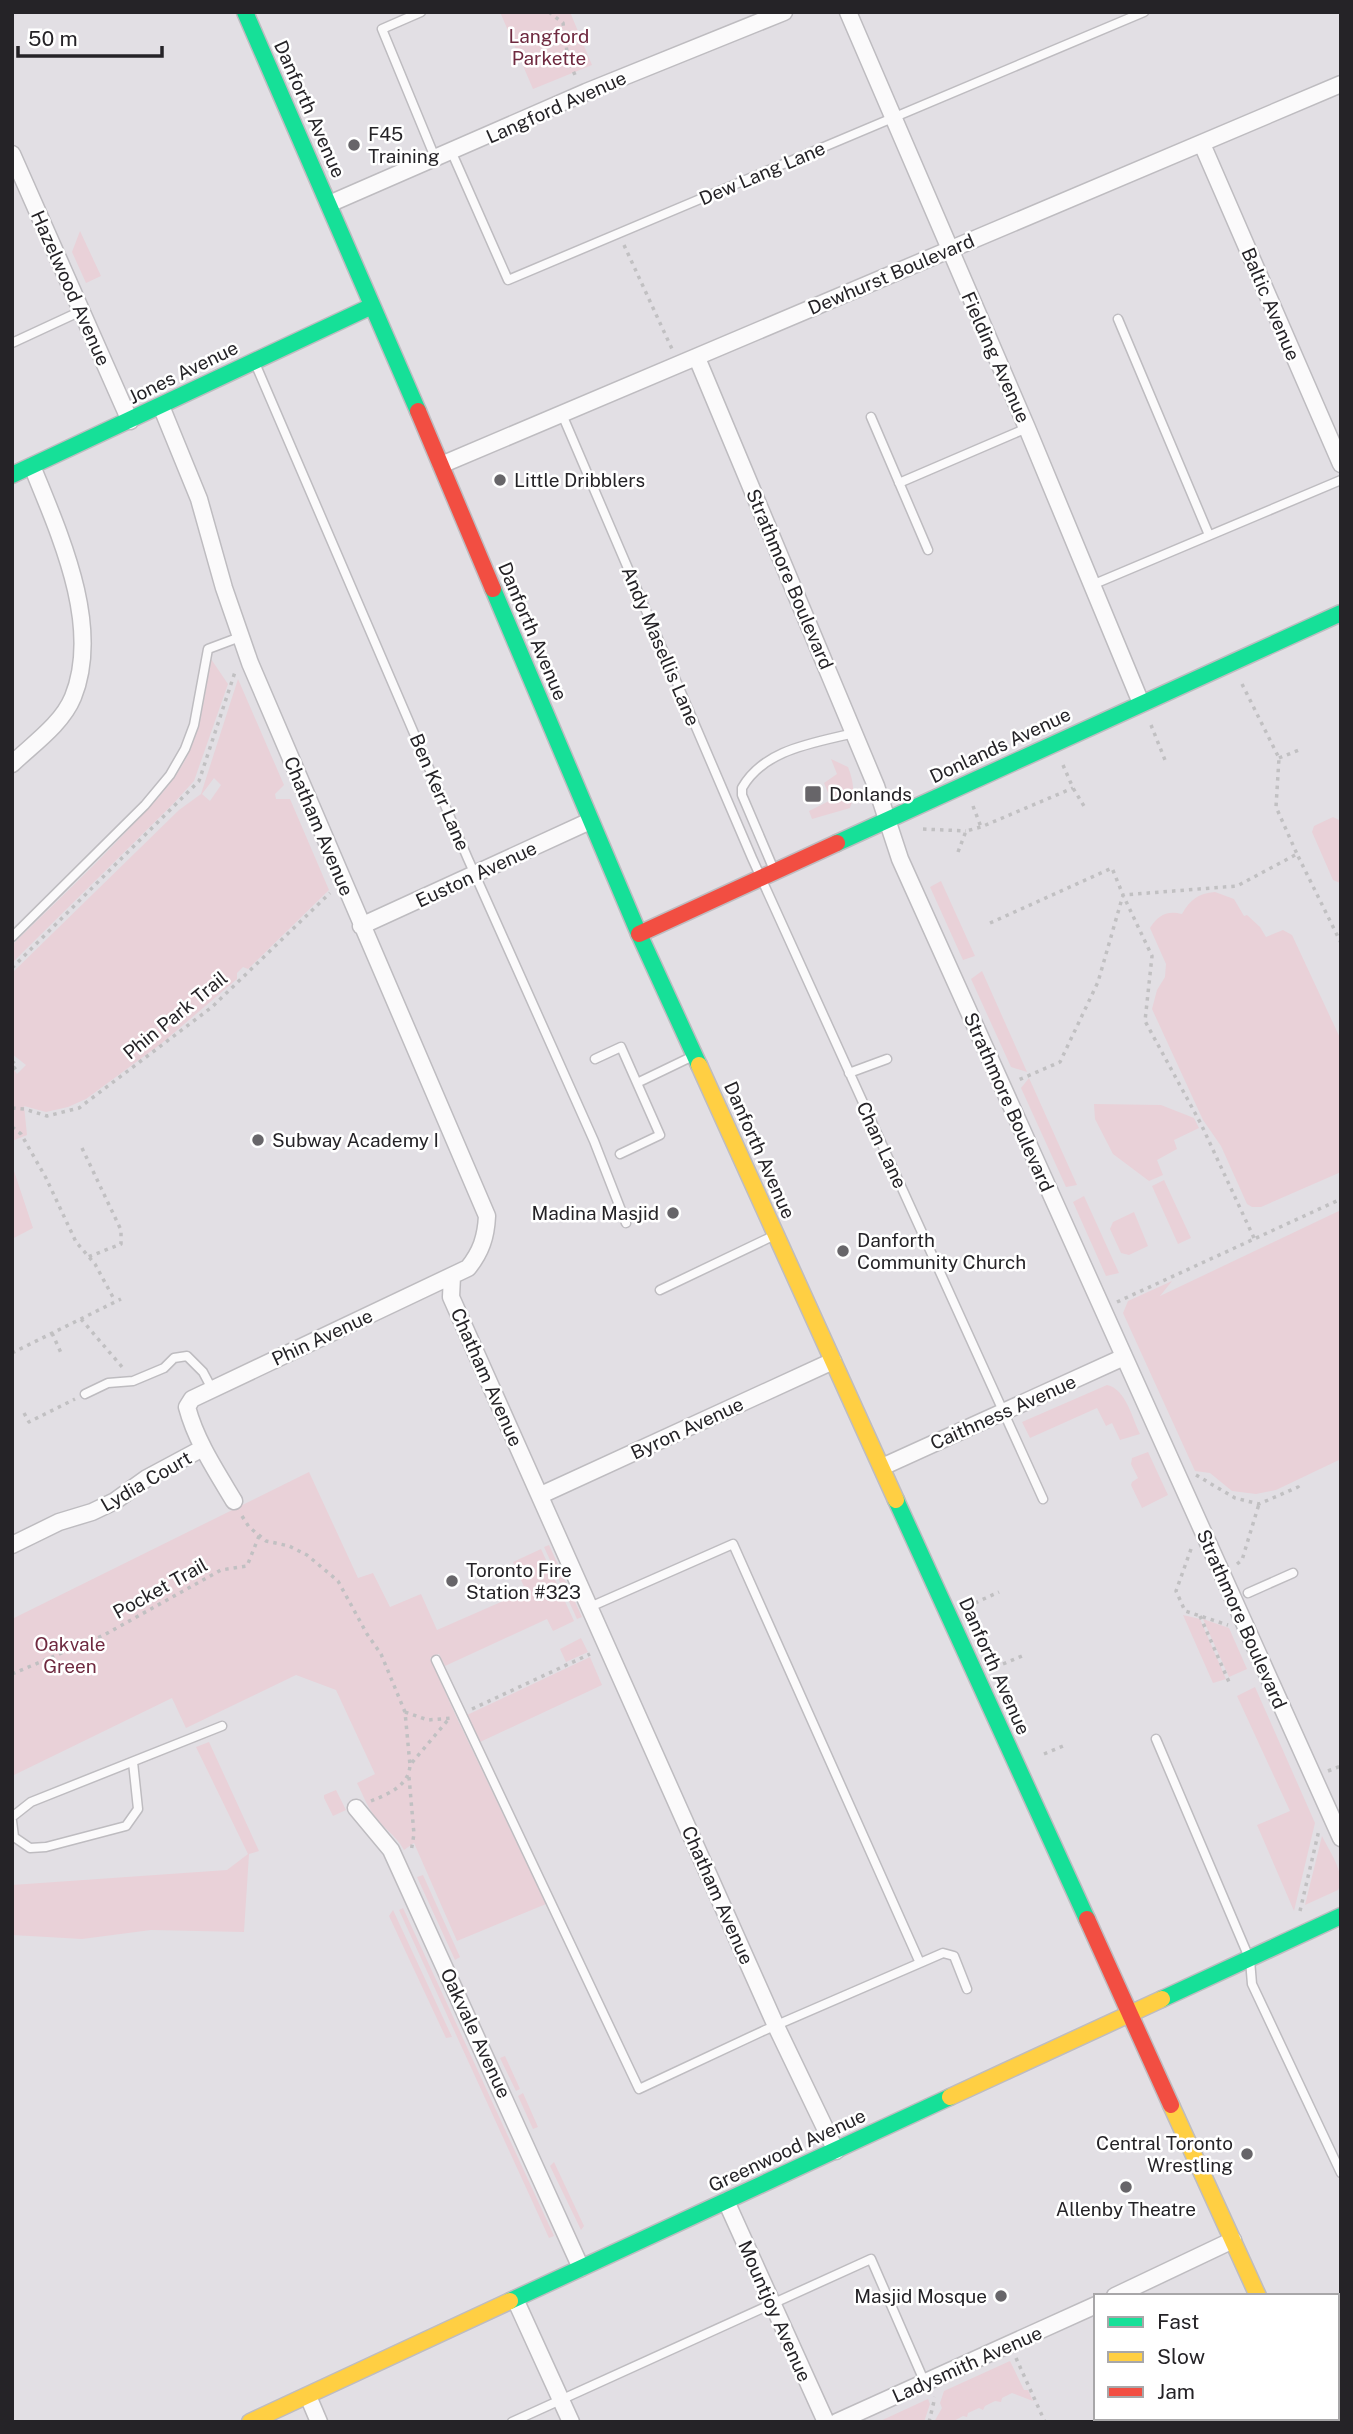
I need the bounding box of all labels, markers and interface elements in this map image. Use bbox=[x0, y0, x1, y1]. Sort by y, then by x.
scale bar bbox=[18, 14, 161, 58]
park label: Langford Parkette bbox=[509, 25, 589, 69]
text: 50 m bbox=[28, 26, 78, 51]
street label: Danforth Avenue bbox=[270, 37, 350, 181]
street label: Langford Avenue bbox=[483, 66, 629, 148]
place label: F45 Training bbox=[368, 123, 440, 167]
marker: F45 Training bbox=[346, 137, 362, 153]
street label: Dew Lang Lane bbox=[696, 137, 828, 209]
street label: Hazelwood Avenue bbox=[27, 207, 115, 369]
street label: Dewhurst Boulevard bbox=[805, 229, 977, 319]
street label: Baltic Avenue bbox=[1237, 244, 1305, 364]
street label: Fielding Avenue bbox=[957, 288, 1035, 426]
street label: Jones Avenue bbox=[125, 336, 241, 408]
place label: Little Dribblers bbox=[514, 469, 645, 491]
marker: Little Dribblers bbox=[492, 472, 508, 488]
street label: Strathmore Boulevard bbox=[742, 485, 838, 673]
street label: Danforth Avenue bbox=[494, 559, 572, 703]
street label: Andy Masellis Lane bbox=[617, 563, 705, 729]
street label: Donlands Avenue bbox=[926, 703, 1074, 787]
street label: Ben Kerr Lane bbox=[406, 730, 474, 854]
street label: Chatham Avenue bbox=[280, 753, 358, 899]
place label: Donlands bbox=[829, 783, 912, 805]
marker: Donlands bbox=[803, 784, 823, 804]
street label: Euston Avenue bbox=[412, 836, 540, 912]
street label: Phin Park Trail bbox=[119, 966, 231, 1064]
street label: Strathmore Boulevard bbox=[960, 1009, 1058, 1195]
street label: Danforth Avenue bbox=[720, 1078, 800, 1222]
street label: Chan Lane bbox=[852, 1098, 912, 1192]
place label: Subway Academy I bbox=[272, 1129, 439, 1151]
marker: Subway Academy I bbox=[250, 1132, 266, 1148]
place label: Madina Masjid bbox=[531, 1202, 659, 1224]
marker: Madina Masjid bbox=[665, 1205, 681, 1221]
place label: Danforth Community Church bbox=[857, 1229, 1026, 1273]
marker: Danforth Community Church bbox=[835, 1243, 851, 1259]
street label: Phin Avenue bbox=[268, 1304, 376, 1370]
street label: Chatham Avenue bbox=[447, 1304, 527, 1450]
street label: Caithness Avenue bbox=[927, 1370, 1079, 1454]
street label: Byron Avenue bbox=[627, 1392, 747, 1464]
street label: Lydia Court bbox=[97, 1446, 195, 1516]
street label: Strathmore Boulevard bbox=[1193, 1526, 1291, 1712]
street label: Pocket Trail bbox=[109, 1553, 211, 1623]
place label: Toronto Fire Station #323 bbox=[466, 1559, 581, 1603]
marker: Toronto Fire Station #323 bbox=[444, 1573, 460, 1589]
street label: Danforth Avenue bbox=[955, 1594, 1035, 1738]
park label: Oakvale Green bbox=[34, 1633, 106, 1677]
street label: Chatham Avenue bbox=[678, 1822, 758, 1968]
street label: Oakvale Avenue bbox=[436, 1965, 516, 2101]
street label: Greenwood Avenue bbox=[705, 2104, 869, 2196]
place label: Central Toronto Wrestling bbox=[1096, 2132, 1233, 2176]
marker: Central Toronto Wrestling bbox=[1239, 2146, 1255, 2162]
marker: Allenby Theatre bbox=[1118, 2179, 1134, 2195]
place label: Allenby Theatre bbox=[1056, 2198, 1196, 2220]
street label: Mountjoy Avenue bbox=[734, 2237, 816, 2385]
place label: Masjid Mosque bbox=[854, 2285, 987, 2307]
marker: Masjid Mosque bbox=[993, 2288, 1009, 2304]
legend bbox=[1094, 2294, 1339, 2420]
text: Fast bbox=[1157, 2309, 1199, 2334]
street label: Ladysmith Avenue bbox=[889, 2321, 1045, 2407]
text: Slow bbox=[1157, 2344, 1205, 2369]
text: Jam bbox=[1157, 2379, 1195, 2404]

